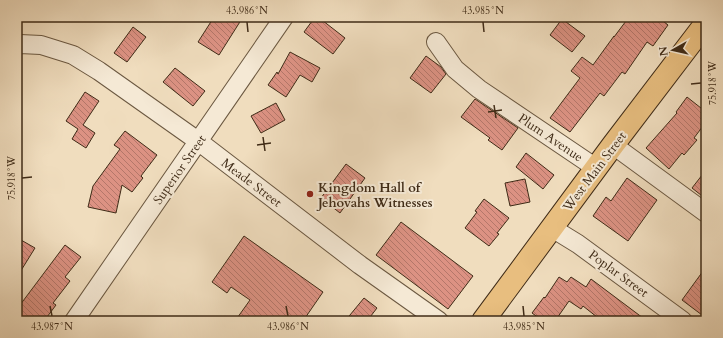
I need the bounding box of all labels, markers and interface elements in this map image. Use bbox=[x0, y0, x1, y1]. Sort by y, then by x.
text: 43.986°N bbox=[226, 4, 268, 18]
text: 43.985°N bbox=[462, 4, 504, 18]
north arrow bbox=[653, 30, 693, 70]
text: N bbox=[655, 45, 672, 57]
text: 75.918°W bbox=[706, 60, 720, 105]
street label: Plum Avenue bbox=[514, 109, 587, 166]
street label: West Main Street bbox=[558, 128, 631, 216]
street label: Superior Street bbox=[149, 131, 211, 208]
street label: Meade Street bbox=[217, 154, 285, 211]
text: 75.918°W bbox=[5, 155, 19, 200]
place label: Kingdom Hall of Jehovahs Witnesses bbox=[316, 179, 433, 212]
marker: Kingdom Hall of Jehovahs Witnesses bbox=[305, 189, 315, 199]
street label: Poplar Street bbox=[585, 246, 652, 302]
text: 43.987°N bbox=[31, 320, 73, 334]
text: 43.986°N bbox=[267, 320, 309, 334]
text: 43.985°N bbox=[503, 320, 545, 334]

